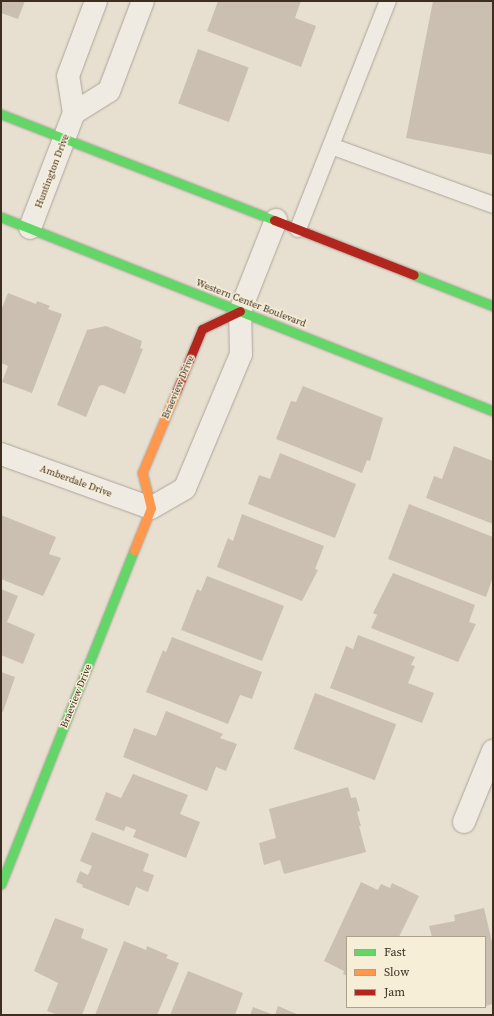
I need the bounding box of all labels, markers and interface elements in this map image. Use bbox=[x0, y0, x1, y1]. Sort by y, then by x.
street label: Huntington Drive bbox=[32, 132, 72, 210]
street label: Western Center Boulevard bbox=[194, 276, 308, 330]
street label: Braeview Drive bbox=[159, 354, 197, 420]
street label: Amberdale Drive bbox=[38, 462, 114, 500]
street label: Braeview Drive bbox=[58, 662, 94, 730]
legend bbox=[346, 936, 486, 1008]
text: Fast bbox=[384, 944, 406, 960]
text: Slow bbox=[384, 964, 409, 980]
text: Jam bbox=[384, 984, 405, 1000]

